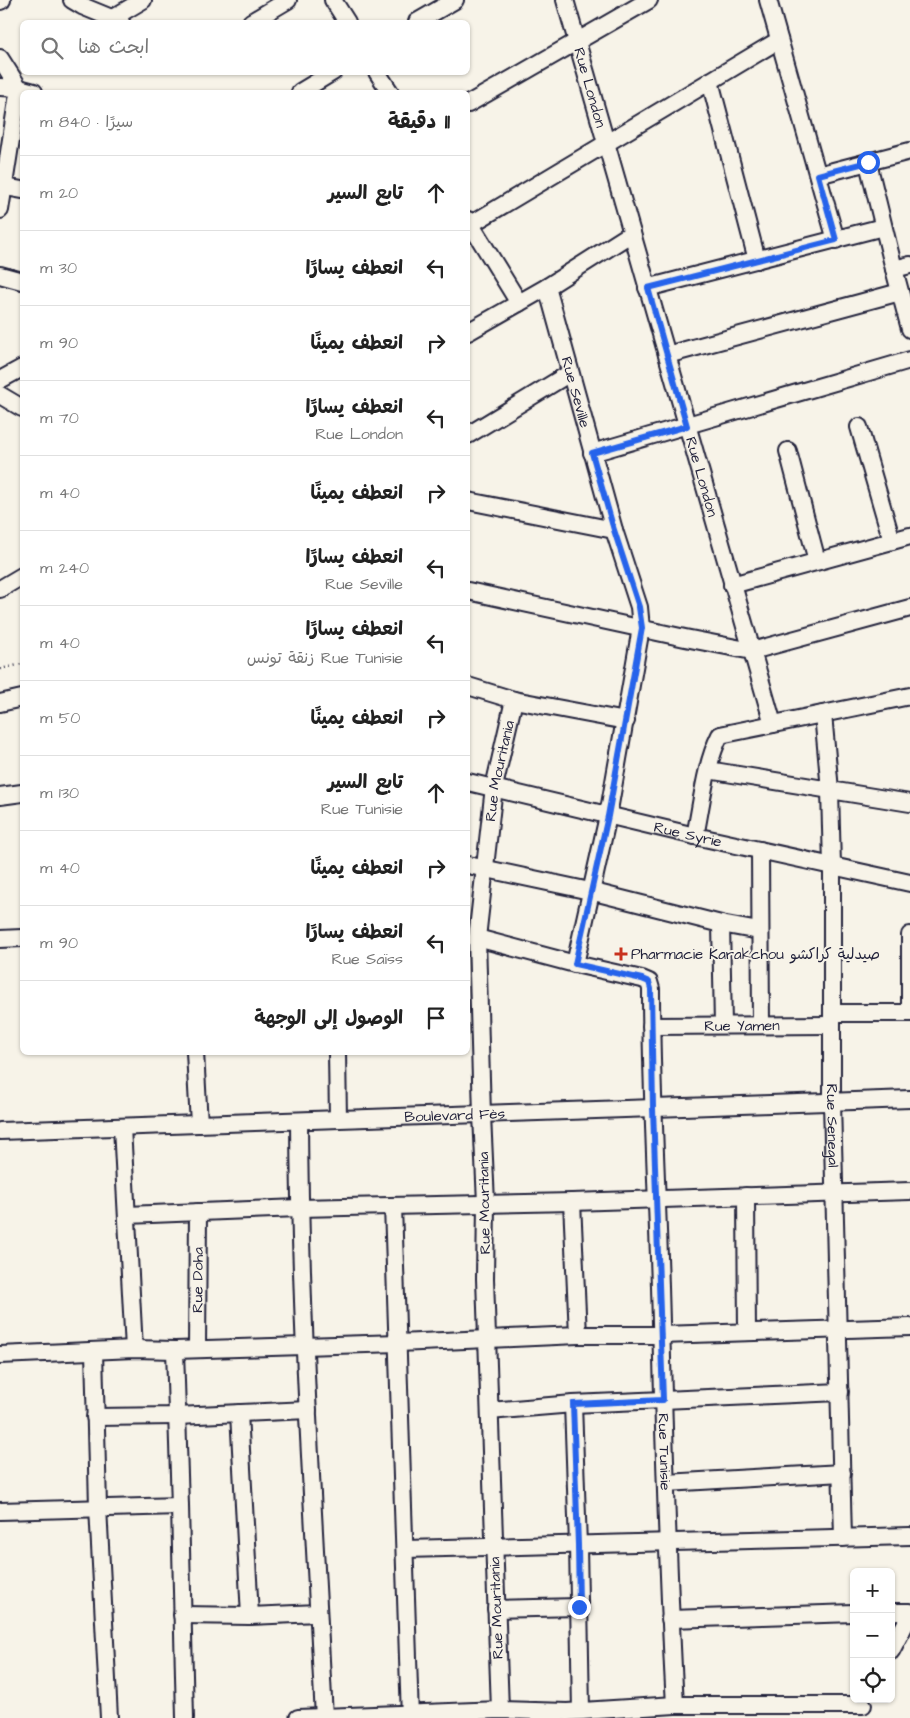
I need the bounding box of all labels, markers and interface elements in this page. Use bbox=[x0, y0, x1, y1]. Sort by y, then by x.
search box bbox=[20, 20, 470, 75]
icon: search bbox=[38, 34, 66, 62]
text: ابحث هنا bbox=[78, 34, 149, 61]
street label: Rue London bbox=[568, 45, 611, 131]
text: 11 دقيقة bbox=[388, 107, 450, 136]
text: سيرًا · 840 m bbox=[40, 111, 133, 133]
route start bbox=[857, 151, 880, 174]
icon: ahead bbox=[422, 179, 450, 207]
text: تابع السير bbox=[328, 180, 403, 207]
text: 20 m bbox=[40, 182, 78, 204]
icon: left bbox=[422, 254, 450, 282]
text: انعطف يسارًا bbox=[306, 255, 403, 282]
text: 30 m bbox=[40, 257, 77, 279]
icon: right bbox=[422, 329, 450, 357]
text: انعطف يمينًا bbox=[311, 330, 403, 357]
text: 90 m bbox=[40, 332, 78, 354]
street label: Rue Seville bbox=[556, 354, 595, 430]
text: انعطف يسارًا bbox=[306, 394, 403, 421]
icon: left bbox=[422, 404, 450, 432]
text: 70 m bbox=[40, 407, 79, 429]
text: Rue London bbox=[315, 423, 403, 445]
street label: Rue London bbox=[680, 434, 723, 520]
icon: right bbox=[422, 479, 450, 507]
text: انعطف يمينًا bbox=[311, 480, 403, 507]
text: 40 m bbox=[40, 482, 80, 504]
text: انعطف يسارًا bbox=[306, 544, 403, 571]
icon: left bbox=[422, 554, 450, 582]
text: 240 m bbox=[40, 557, 89, 579]
text: Rue Seville bbox=[325, 573, 403, 595]
text: انعطف يسارًا bbox=[306, 616, 403, 643]
icon: left bbox=[422, 629, 450, 657]
text: 40 m bbox=[40, 632, 80, 654]
text: Rue Tunisie زنقة تونس bbox=[247, 647, 403, 669]
icon: right bbox=[422, 704, 450, 732]
text: انعطف يمينًا bbox=[311, 705, 403, 732]
text: 50 m bbox=[40, 707, 80, 729]
street label: Rue Mouritania bbox=[480, 718, 520, 823]
text: تابع السير bbox=[328, 769, 403, 796]
icon: ahead bbox=[422, 779, 450, 807]
text: 130 m bbox=[40, 782, 79, 804]
text: Rue Tunisie bbox=[321, 798, 403, 820]
street label: Rue Syrie bbox=[652, 817, 724, 853]
icon: right bbox=[422, 854, 450, 882]
text: انعطف يمينًا bbox=[311, 855, 403, 882]
text: 40 m bbox=[40, 857, 80, 879]
text: انعطف يسارًا bbox=[306, 919, 403, 946]
icon: left bbox=[422, 929, 450, 957]
text: 90 m bbox=[40, 932, 78, 954]
place label: Pharmacie Karakchou صيدلية كراكشو bbox=[631, 944, 880, 965]
text: Rue Saïss bbox=[332, 948, 403, 970]
marker: Pharmacie Karakchou صيدلية كراكشو bbox=[615, 948, 627, 960]
icon: arrive bbox=[422, 1004, 450, 1032]
text: الوصول إلى الوجهة bbox=[254, 1005, 403, 1032]
street label: Rue Yamen bbox=[704, 1015, 780, 1037]
street label: Rue Senegal bbox=[821, 1084, 844, 1168]
street label: Boulevard Fès bbox=[404, 1103, 506, 1128]
street label: Rue Mouritania bbox=[473, 1151, 496, 1254]
street label: Rue Doha bbox=[187, 1247, 209, 1313]
street label: Rue Tunisie bbox=[653, 1413, 676, 1491]
street label: Rue Mouritania bbox=[484, 1556, 509, 1660]
map controls bbox=[850, 1568, 895, 1703]
button: + bbox=[850, 1568, 895, 1613]
route end bbox=[568, 1596, 591, 1619]
button: − bbox=[850, 1613, 895, 1658]
button: locate bbox=[850, 1658, 895, 1703]

